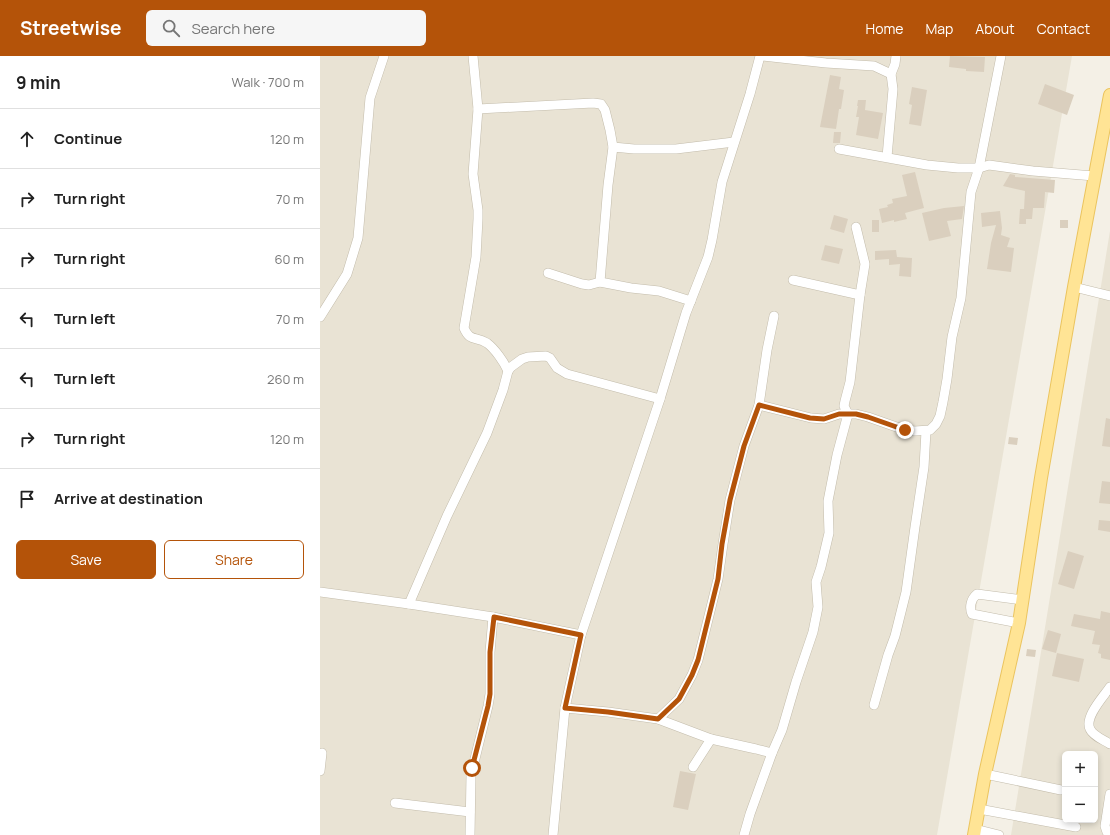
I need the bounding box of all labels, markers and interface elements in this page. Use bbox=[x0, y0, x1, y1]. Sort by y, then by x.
search box bbox=[146, 10, 426, 46]
text: Streetwise bbox=[20, 15, 122, 41]
icon: search bbox=[160, 17, 182, 39]
text: Search here bbox=[192, 18, 275, 39]
text: Home bbox=[866, 19, 903, 38]
text: Map bbox=[925, 19, 953, 38]
text: About bbox=[975, 19, 1015, 38]
text: Contact bbox=[1037, 19, 1090, 38]
text: 9 min bbox=[16, 71, 61, 94]
text: Walk · 700 m bbox=[232, 73, 304, 91]
icon: ahead bbox=[16, 128, 38, 150]
text: Continue bbox=[54, 128, 122, 149]
text: 120 m bbox=[270, 130, 304, 148]
icon: right bbox=[16, 188, 38, 210]
text: Turn right bbox=[54, 188, 125, 209]
text: 70 m bbox=[276, 190, 304, 208]
icon: right bbox=[16, 248, 38, 270]
text: Turn right bbox=[54, 248, 125, 269]
text: 60 m bbox=[274, 250, 304, 268]
icon: left bbox=[16, 308, 38, 330]
text: Turn left bbox=[54, 308, 116, 329]
text: 70 m bbox=[276, 310, 304, 328]
icon: left bbox=[16, 368, 38, 390]
text: Turn left bbox=[54, 368, 116, 389]
text: 260 m bbox=[267, 370, 304, 388]
route end bbox=[896, 421, 914, 439]
icon: right bbox=[16, 428, 38, 450]
text: Turn right bbox=[54, 428, 125, 449]
text: 120 m bbox=[270, 430, 304, 448]
icon: arrive bbox=[16, 488, 38, 510]
text: Arrive at destination bbox=[54, 488, 203, 509]
button: Save bbox=[16, 540, 156, 579]
button: Share bbox=[164, 540, 304, 579]
map controls bbox=[1062, 751, 1098, 823]
button: + bbox=[1062, 751, 1098, 787]
route start bbox=[463, 759, 481, 777]
button: − bbox=[1062, 787, 1098, 823]

